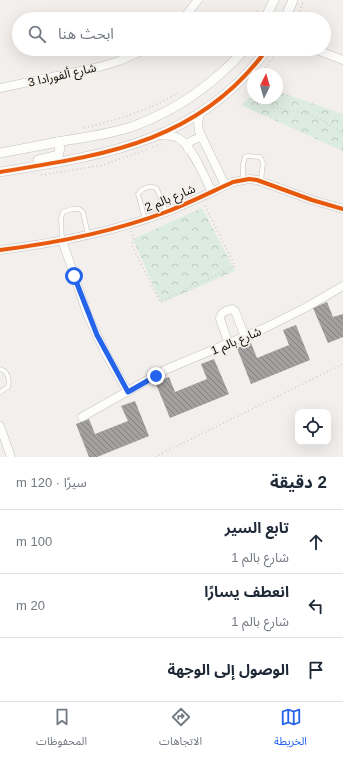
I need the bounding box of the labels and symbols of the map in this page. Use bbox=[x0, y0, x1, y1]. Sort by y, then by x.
street label: شارع ألفورادا 3 bbox=[26, 60, 98, 92]
north arrow bbox=[247, 68, 283, 104]
street label: شارع بالم 2 bbox=[143, 182, 198, 216]
route start bbox=[65, 267, 83, 285]
street label: شارع بالم 1 bbox=[209, 324, 264, 360]
route end bbox=[147, 367, 165, 385]

